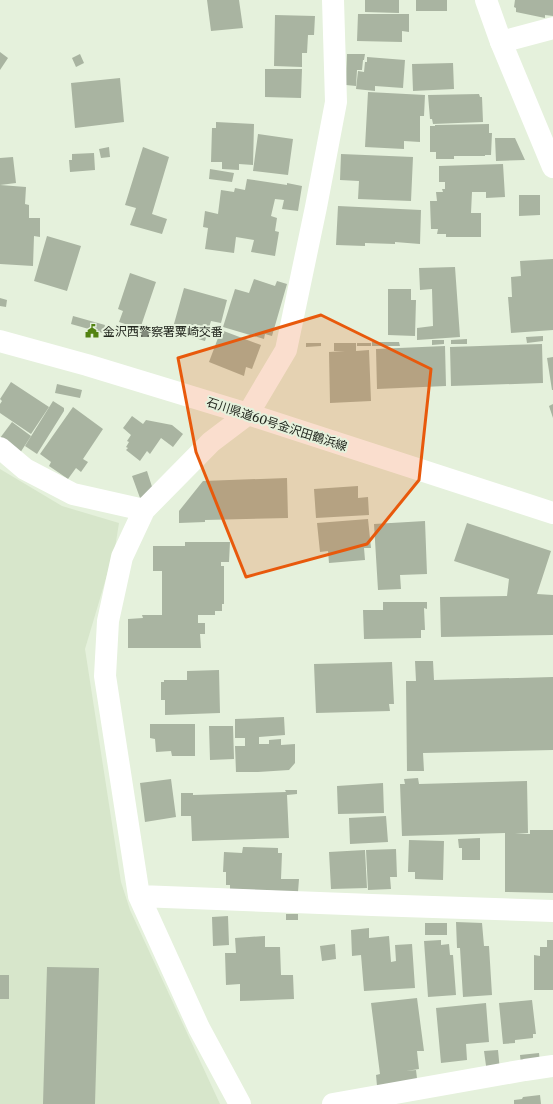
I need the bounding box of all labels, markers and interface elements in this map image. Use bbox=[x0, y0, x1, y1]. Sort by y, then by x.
public building icon: 金沢西警察署粟崎交番 bbox=[84, 323, 100, 339]
place label: 金沢西警察署粟崎交番 bbox=[103, 324, 223, 339]
street label: 石川県道60号金沢田鶴浜線 bbox=[205, 394, 349, 454]

